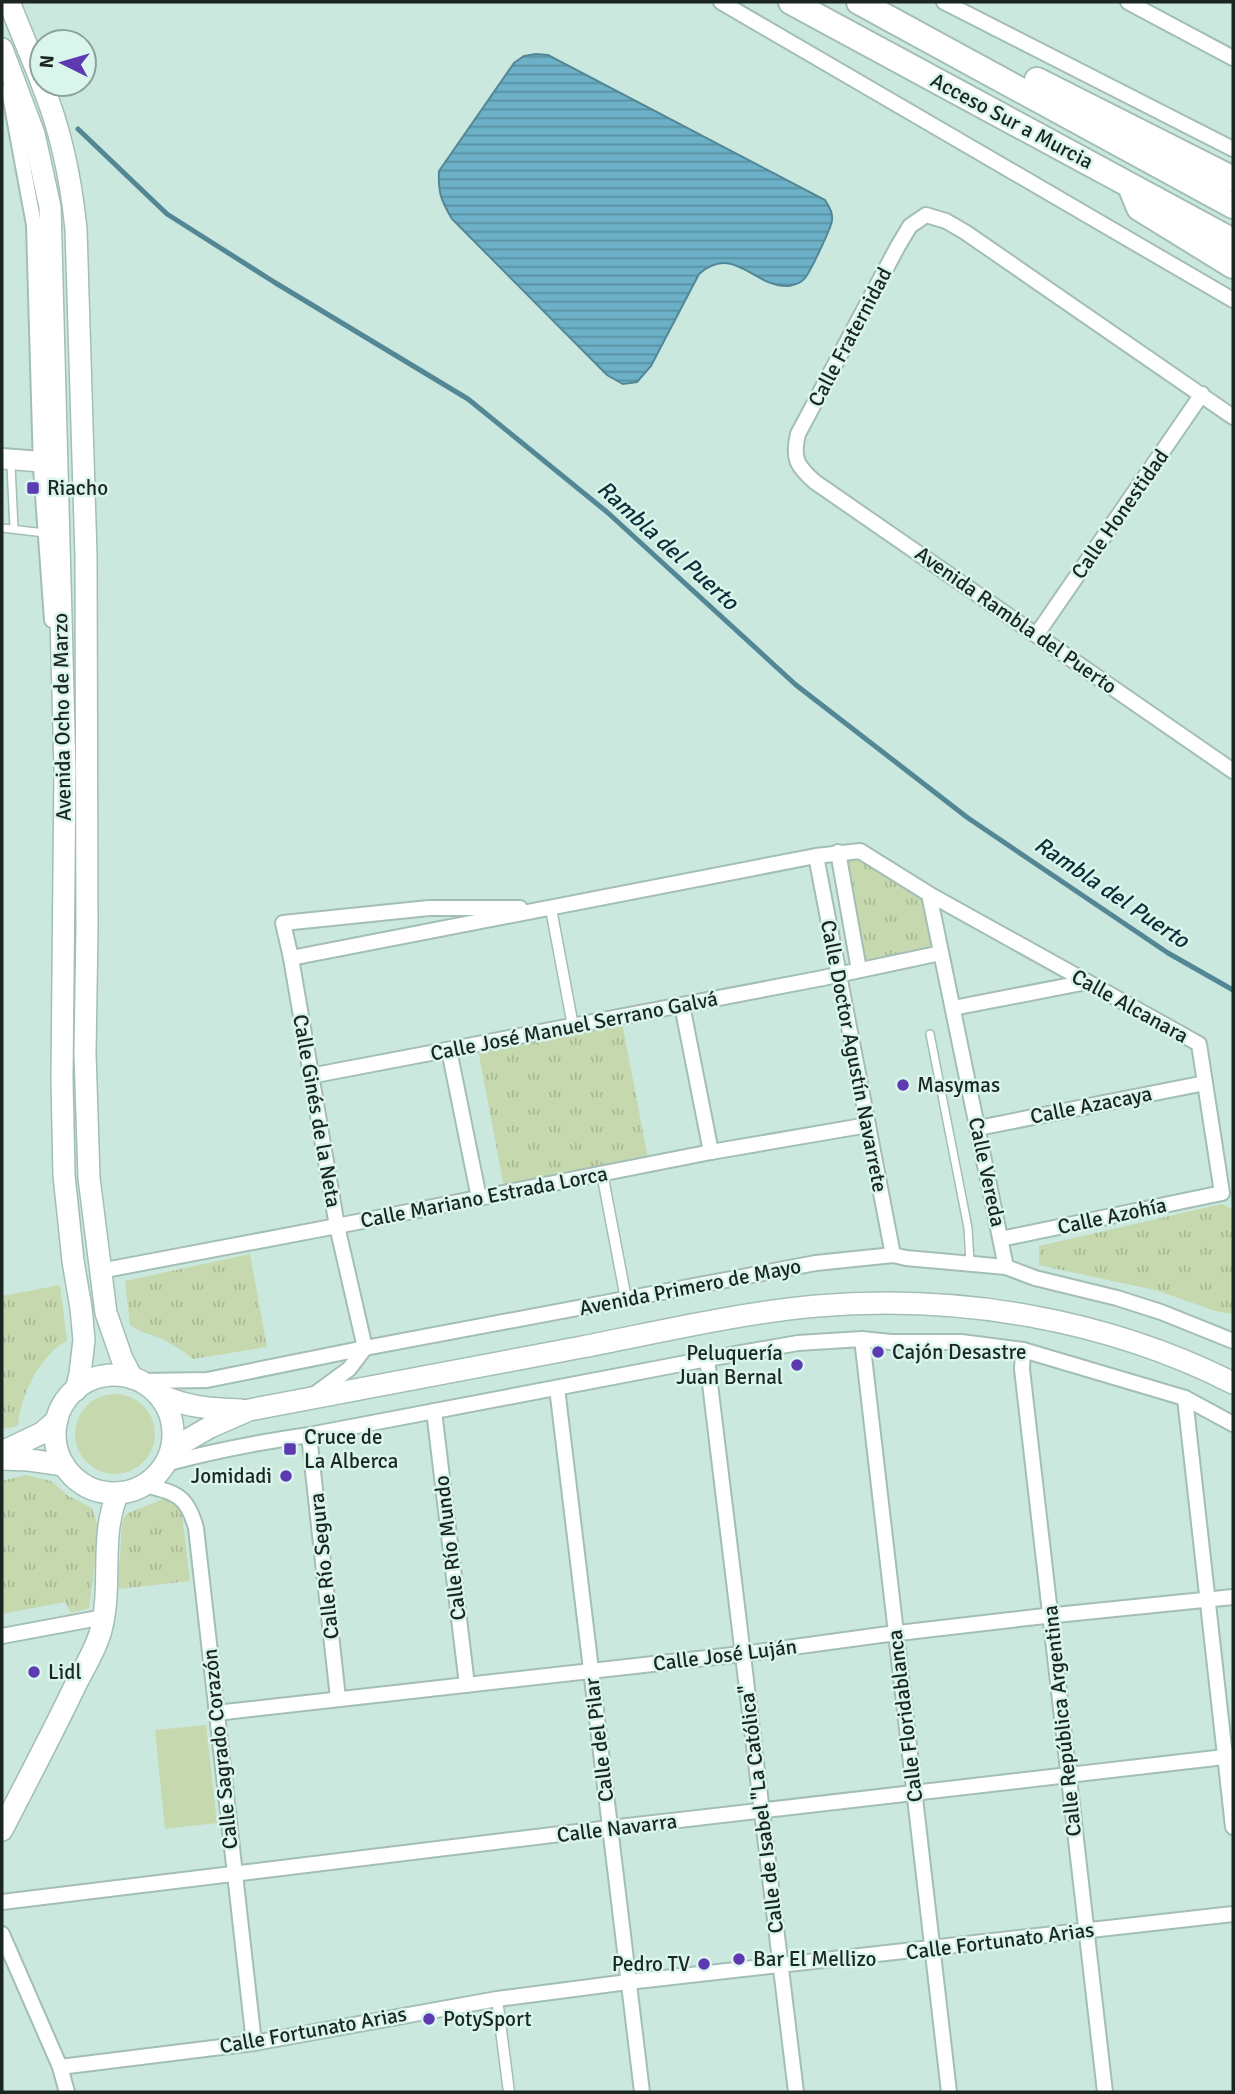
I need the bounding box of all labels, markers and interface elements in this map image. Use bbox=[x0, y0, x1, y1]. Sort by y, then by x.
north arrow bbox=[28, 28, 98, 98]
text: N bbox=[35, 54, 60, 69]
street label: Acceso Sur a Murcia bbox=[926, 67, 1098, 175]
street label: Calle Fraternidad bbox=[802, 263, 898, 411]
street label: Calle Honestidad bbox=[1066, 444, 1174, 584]
water label: Rambla del Puerto bbox=[591, 474, 745, 617]
place label: Riacho bbox=[47, 475, 108, 501]
marker: Riacho bbox=[25, 480, 41, 496]
street label: Avenida Rambla del Puerto bbox=[910, 540, 1122, 700]
street label: Avenida Ocho de Marzo bbox=[47, 613, 77, 821]
water label: Rambla del Puerto bbox=[1029, 830, 1195, 955]
street label: Calle Doctor Agustín Navarrete bbox=[815, 918, 893, 1194]
street label: Calle Alcanara bbox=[1067, 963, 1193, 1049]
street label: Calle José Manuel Serrano Galvá bbox=[428, 985, 720, 1067]
street label: Calle Ginés de la Neta bbox=[287, 1012, 347, 1210]
place label: Masymas bbox=[917, 1072, 1000, 1098]
marker: Masymas bbox=[895, 1077, 911, 1093]
street label: Calle Azacaya bbox=[1028, 1080, 1154, 1130]
street label: Calle Vereda bbox=[963, 1115, 1011, 1229]
street label: Calle Mariano Estrada Lorca bbox=[358, 1160, 610, 1234]
street label: Calle Azohía bbox=[1055, 1192, 1169, 1240]
street label: Avenida Primero de Mayo bbox=[577, 1253, 803, 1321]
place label: Cajón Desastre bbox=[892, 1339, 1026, 1365]
place label: Peluquería Juan Bernal bbox=[676, 1340, 783, 1390]
marker: Cajón Desastre bbox=[870, 1344, 886, 1360]
marker: Peluquería Juan Bernal bbox=[789, 1357, 805, 1373]
place label: Cruce de La Alberca bbox=[304, 1424, 398, 1474]
marker: Cruce de La Alberca bbox=[282, 1441, 298, 1457]
place label: Jomidadi bbox=[191, 1463, 272, 1489]
marker: Jomidadi bbox=[278, 1468, 294, 1484]
street label: Calle Río Mundo bbox=[428, 1474, 472, 1622]
street label: Calle Río Segura bbox=[303, 1492, 345, 1640]
street label: Calle República Argentina bbox=[1037, 1604, 1087, 1838]
street label: Calle Floridablanca bbox=[882, 1628, 928, 1804]
street label: Calle José Luján bbox=[652, 1633, 798, 1677]
street label: Calle Sagrado Corazón bbox=[197, 1647, 243, 1851]
place label: Lidl bbox=[48, 1659, 82, 1685]
marker: Lidl bbox=[26, 1664, 42, 1680]
street label: Calle del Pilar bbox=[578, 1676, 620, 1804]
street label: Calle de Isabel "La Católica" bbox=[733, 1683, 789, 1935]
street label: Calle Navarra bbox=[555, 1808, 679, 1848]
street label: Calle Fortunato Arias bbox=[904, 1917, 1096, 1965]
place label: Bar El Mellizo bbox=[753, 1946, 877, 1972]
place label: Pedro TV bbox=[612, 1951, 690, 1977]
marker: Bar El Mellizo bbox=[731, 1951, 747, 1967]
marker: Pedro TV bbox=[696, 1956, 712, 1972]
street label: Calle Fortunato Arias bbox=[217, 2001, 409, 2059]
place label: PotySport bbox=[443, 2006, 532, 2032]
marker: PotySport bbox=[421, 2011, 437, 2027]

